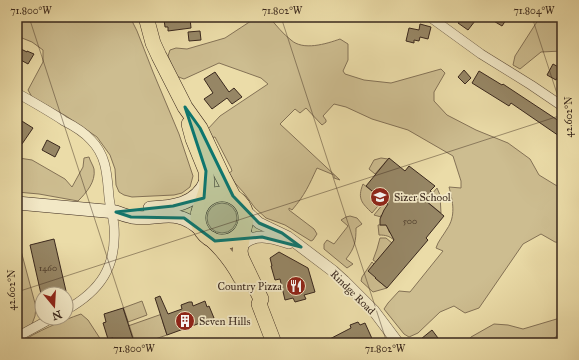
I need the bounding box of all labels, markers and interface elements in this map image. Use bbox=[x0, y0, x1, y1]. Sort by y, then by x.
text: 71.800°W bbox=[10, 5, 52, 17]
text: 71.802°W bbox=[262, 5, 303, 17]
text: 71.804°W bbox=[513, 5, 555, 17]
text: 42.602°N bbox=[563, 96, 575, 137]
school or university icon: Sizer School bbox=[369, 186, 391, 208]
place label: Sizer School bbox=[394, 191, 451, 204]
house number: 500 bbox=[403, 215, 417, 226]
house number: 1460 bbox=[39, 262, 57, 273]
street label: Rindge Road bbox=[328, 267, 378, 318]
text: 42.602°N bbox=[6, 269, 18, 310]
restaurant icon: Country Pizza bbox=[285, 275, 307, 297]
place label: Country Pizza bbox=[217, 280, 282, 293]
north arrow bbox=[34, 286, 74, 326]
text: N bbox=[50, 307, 63, 323]
building icon: Seven Hills bbox=[174, 310, 196, 332]
place label: Seven Hills bbox=[199, 315, 250, 328]
text: 71.800°W bbox=[113, 343, 155, 355]
text: 71.802°W bbox=[365, 343, 406, 355]

